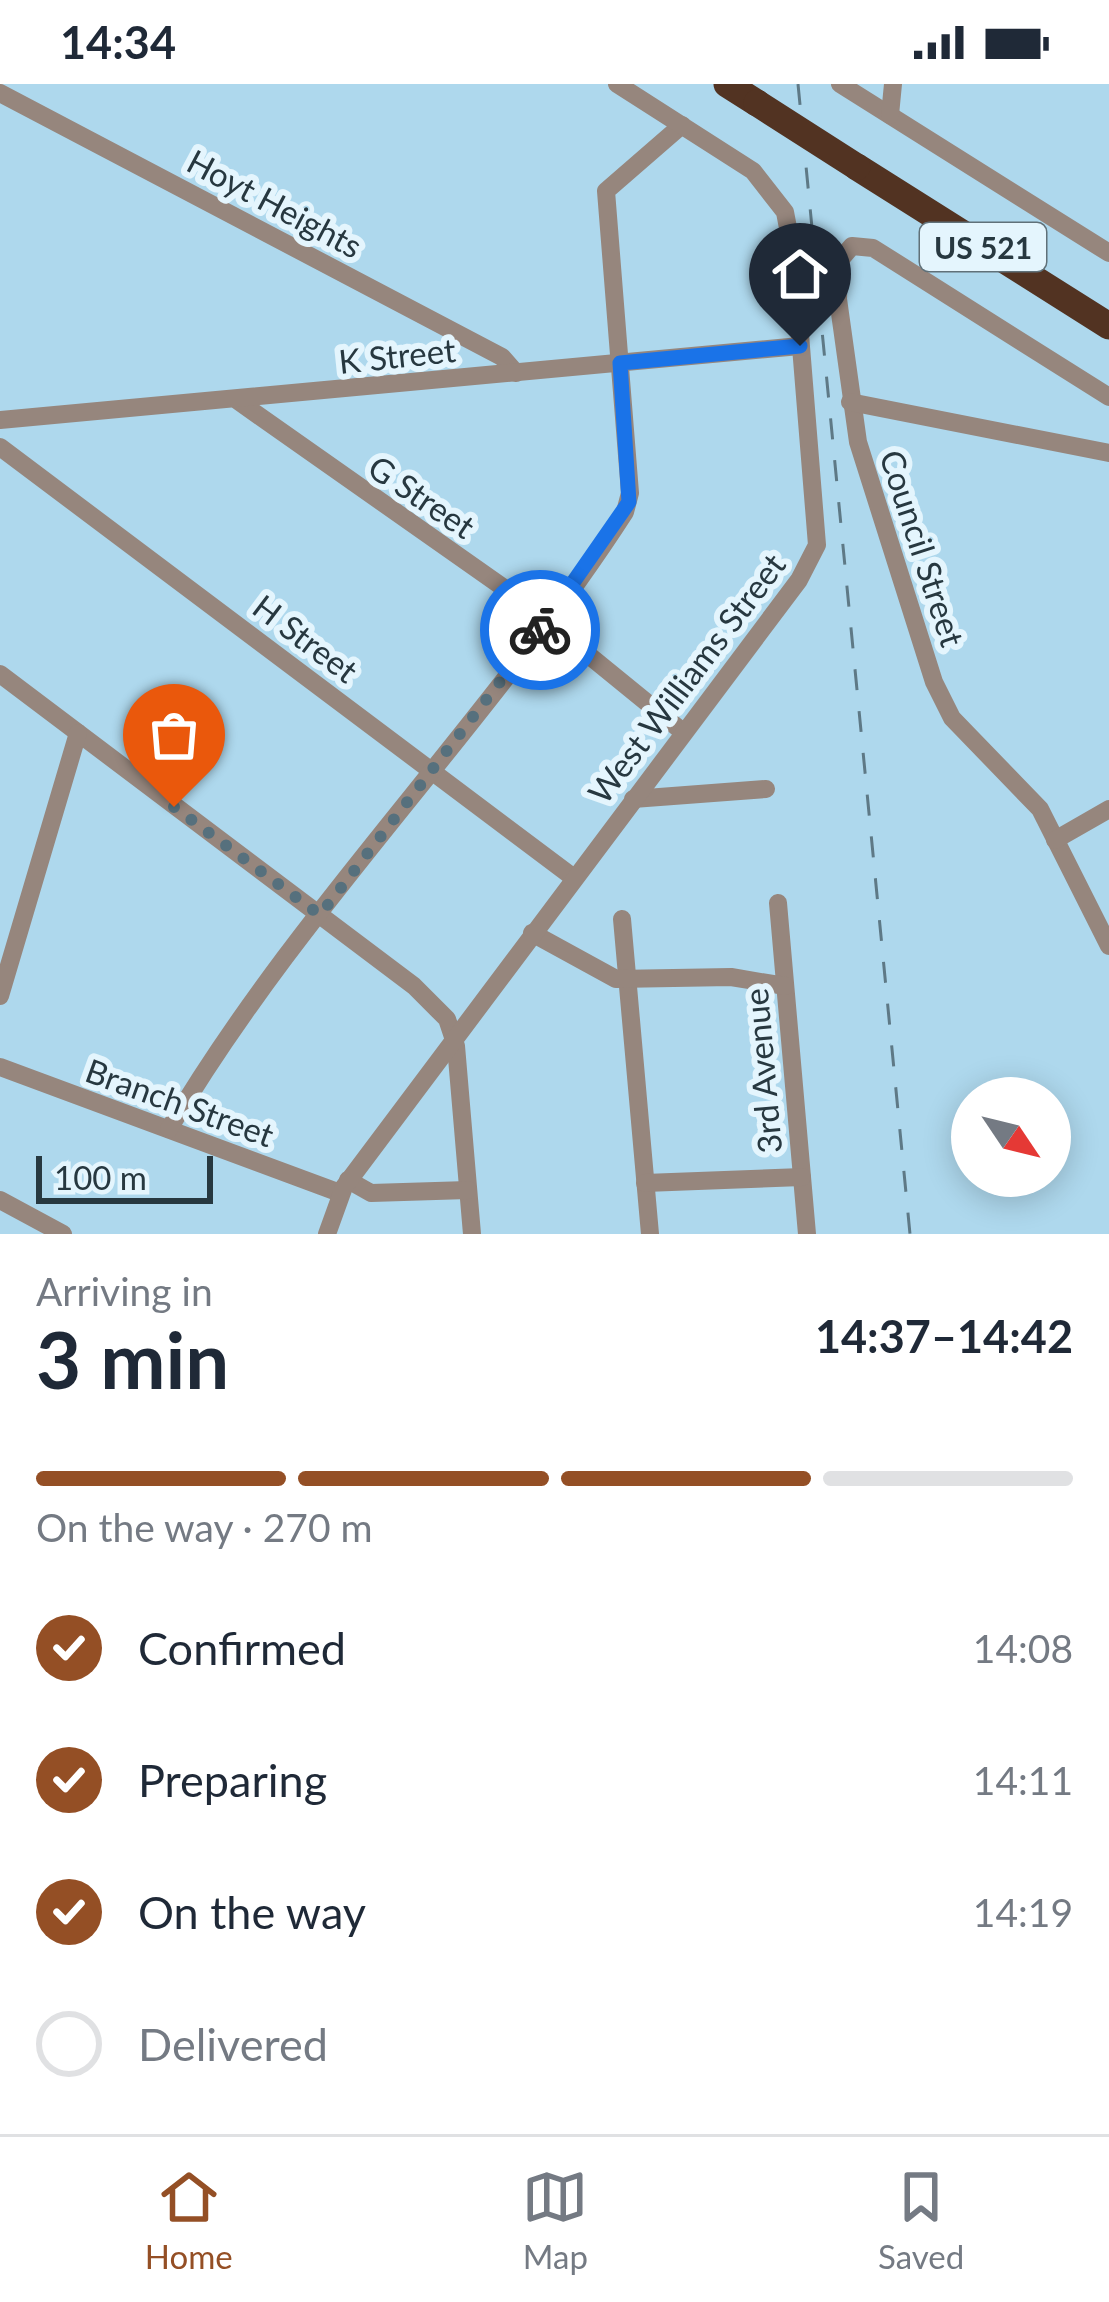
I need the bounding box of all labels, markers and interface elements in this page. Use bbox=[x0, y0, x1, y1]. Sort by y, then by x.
text: 14:34 bbox=[60, 15, 176, 69]
street label: Hoyt Heights bbox=[181, 140, 369, 266]
pin bbox=[749, 223, 851, 346]
road number: US 521 bbox=[920, 223, 1046, 271]
icon: home bbox=[767, 241, 833, 307]
street label: K Street bbox=[337, 329, 458, 381]
street label: Council Street bbox=[872, 445, 974, 651]
street label: G Street bbox=[361, 446, 483, 546]
street label: West Williams Street bbox=[579, 545, 793, 811]
courier bbox=[480, 570, 600, 690]
street label: H Street bbox=[246, 586, 366, 690]
icon: bike bbox=[507, 597, 573, 663]
pin bbox=[123, 684, 225, 807]
icon: bag bbox=[141, 702, 207, 768]
street label: 3rd Avenue bbox=[735, 987, 789, 1155]
street label: Branch Street bbox=[81, 1050, 280, 1155]
north arrow bbox=[951, 1077, 1071, 1197]
map controls bbox=[951, 1077, 1071, 1197]
scale bar bbox=[36, 1150, 213, 1203]
text: 100 m bbox=[54, 1157, 147, 1197]
text: Arriving in bbox=[36, 1268, 213, 1314]
text: 14:37–14:42 bbox=[815, 1309, 1073, 1363]
text: 3 min bbox=[36, 1312, 229, 1406]
text: On the way · 270 m bbox=[36, 1504, 373, 1550]
icon: check bbox=[36, 1615, 102, 1681]
text: Confirmed bbox=[138, 1621, 346, 1675]
text: 14:08 bbox=[973, 1625, 1073, 1671]
icon: check bbox=[36, 1747, 102, 1813]
text: Preparing bbox=[138, 1753, 327, 1807]
text: 14:11 bbox=[973, 1757, 1073, 1803]
icon: check bbox=[36, 1879, 102, 1945]
text: On the way bbox=[138, 1885, 366, 1939]
text: 14:19 bbox=[973, 1889, 1073, 1935]
text: Delivered bbox=[138, 2017, 328, 2071]
tab: Home bbox=[145, 2164, 233, 2276]
tab: Map bbox=[522, 2164, 588, 2276]
tab: Saved bbox=[878, 2164, 964, 2276]

